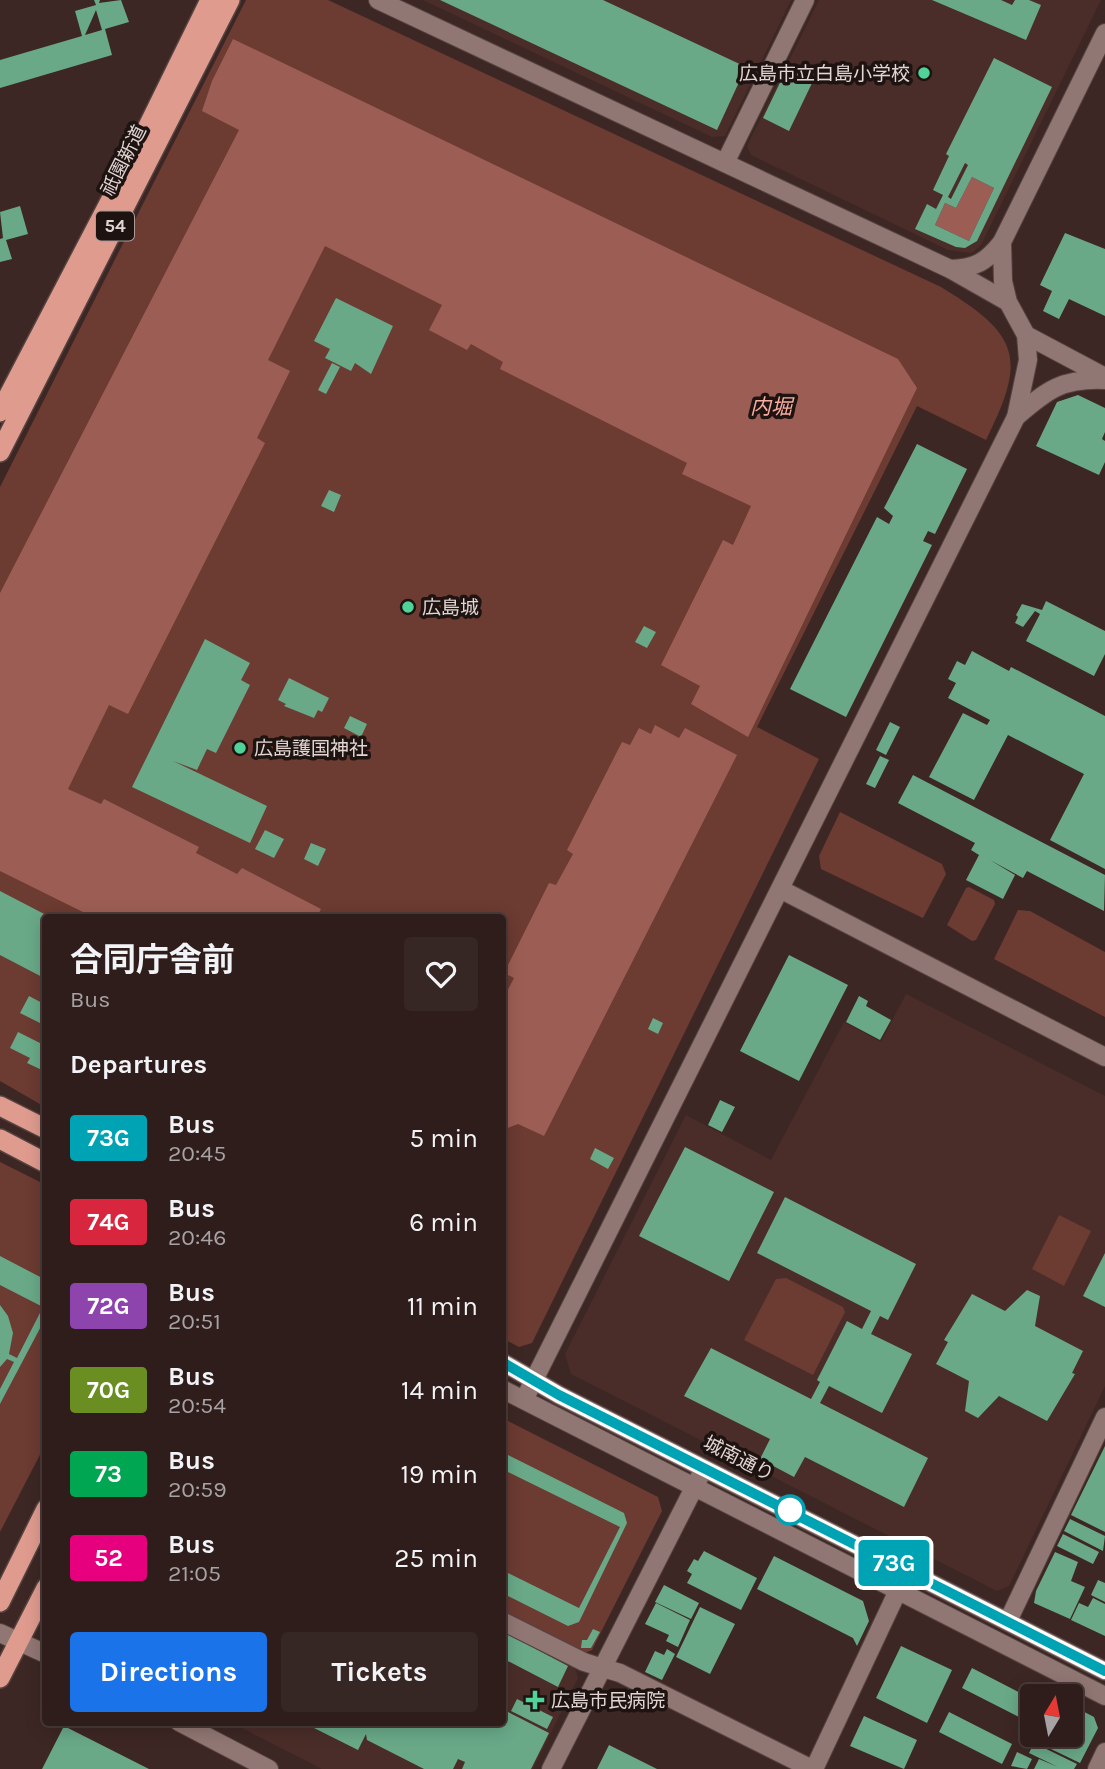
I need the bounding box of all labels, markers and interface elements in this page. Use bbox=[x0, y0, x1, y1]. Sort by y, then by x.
place label: 広島市立白島小学校 bbox=[739, 63, 910, 85]
marker: 広島市立白島小学校 bbox=[916, 65, 932, 81]
street label: 祇園新道 bbox=[97, 122, 151, 199]
road number: 54 bbox=[96, 211, 134, 240]
water label: 内堀 bbox=[750, 395, 795, 419]
place label: 広島城 bbox=[422, 597, 479, 619]
marker: 広島城 bbox=[400, 599, 416, 615]
place label: 広島護国神社 bbox=[254, 738, 368, 760]
marker: 広島護国神社 bbox=[232, 740, 248, 756]
button: heart bbox=[404, 937, 478, 1011]
text: 合同庁舎前 bbox=[70, 941, 235, 979]
text: Bus bbox=[70, 986, 110, 1013]
text: Departures bbox=[70, 1049, 207, 1080]
text: Bus bbox=[168, 1109, 215, 1140]
text: 5 min bbox=[409, 1123, 478, 1154]
text: 73G bbox=[87, 1124, 130, 1152]
text: 20:45 bbox=[168, 1140, 226, 1167]
text: Bus bbox=[168, 1193, 215, 1224]
text: 6 min bbox=[409, 1207, 478, 1238]
text: 74G bbox=[87, 1208, 130, 1236]
text: 20:46 bbox=[168, 1224, 226, 1251]
text: Bus bbox=[168, 1277, 215, 1308]
text: 11 min bbox=[407, 1291, 478, 1322]
text: 72G bbox=[87, 1292, 130, 1320]
text: 20:51 bbox=[168, 1308, 221, 1335]
text: Bus bbox=[168, 1361, 215, 1392]
text: 14 min bbox=[401, 1375, 478, 1406]
text: 70G bbox=[87, 1376, 130, 1404]
text: 20:54 bbox=[168, 1392, 226, 1419]
street label: 城南通り bbox=[700, 1432, 777, 1486]
text: Bus bbox=[168, 1445, 215, 1476]
text: 19 min bbox=[400, 1459, 478, 1490]
text: 73 bbox=[95, 1460, 122, 1488]
text: 20:59 bbox=[168, 1476, 227, 1503]
unlabelled marker bbox=[775, 1495, 805, 1525]
text: Bus bbox=[168, 1529, 215, 1560]
line badge: 73G bbox=[854, 1540, 934, 1586]
text: 25 min bbox=[394, 1543, 478, 1574]
text: 52 bbox=[94, 1544, 123, 1572]
text: 73G bbox=[872, 1549, 916, 1577]
text: 21:05 bbox=[168, 1560, 221, 1587]
button: Directions bbox=[70, 1632, 267, 1712]
button: Tickets bbox=[281, 1632, 478, 1712]
north arrow bbox=[1020, 1684, 1083, 1746]
map controls bbox=[1020, 1684, 1083, 1747]
marker: 広島市民病院 bbox=[525, 1690, 545, 1710]
place label: 広島市民病院 bbox=[551, 1690, 665, 1712]

